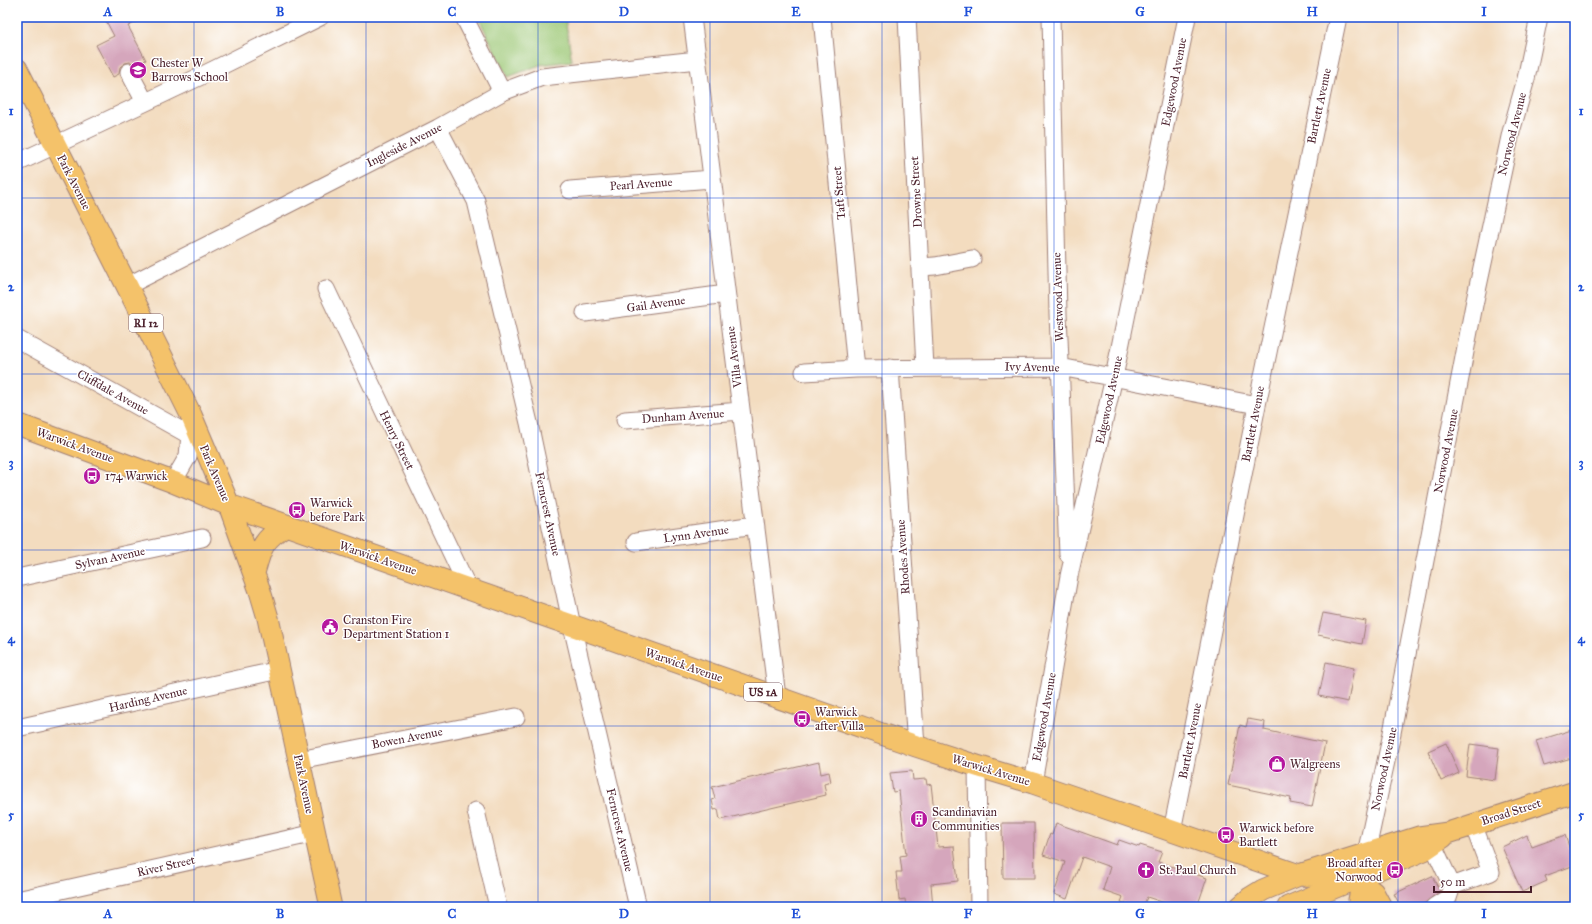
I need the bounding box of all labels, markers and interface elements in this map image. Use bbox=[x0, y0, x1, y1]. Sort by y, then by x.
text: A bbox=[103, 4, 113, 20]
text: B bbox=[276, 4, 285, 20]
text: C bbox=[448, 4, 457, 20]
text: D bbox=[619, 4, 629, 20]
text: E bbox=[791, 4, 801, 20]
text: F bbox=[964, 4, 973, 20]
text: G bbox=[1135, 4, 1145, 20]
text: H bbox=[1306, 4, 1318, 20]
text: I bbox=[1481, 4, 1487, 20]
street label: Edgewood Avenue bbox=[1159, 37, 1190, 128]
place label: Chester W Barrows School bbox=[151, 56, 229, 84]
school or university icon: Chester W Barrows School bbox=[128, 60, 148, 80]
street label: Bartlett Avenue bbox=[1304, 67, 1334, 145]
street label: Norwood Avenue bbox=[1495, 91, 1529, 177]
text: 1 bbox=[8, 103, 14, 119]
text: 1 bbox=[1578, 103, 1584, 119]
street label: Ingleside Avenue bbox=[364, 120, 444, 171]
street label: Park Avenue bbox=[54, 152, 94, 212]
street label: Drowne Street bbox=[907, 155, 925, 228]
street label: Taft Street bbox=[830, 165, 848, 220]
street label: Pearl Avenue bbox=[609, 175, 673, 193]
street label: Westwood Avenue bbox=[1049, 252, 1067, 342]
text: 2 bbox=[8, 279, 15, 295]
text: 2 bbox=[1578, 279, 1585, 295]
street label: Gail Avenue bbox=[626, 293, 686, 315]
road number: RI 12 bbox=[129, 314, 163, 332]
street label: Villa Avenue bbox=[723, 325, 745, 390]
street label: Edgewood Avenue bbox=[1093, 355, 1126, 446]
street label: Ivy Avenue bbox=[1004, 360, 1060, 374]
street label: Cliffdale Avenue bbox=[75, 367, 151, 417]
street label: Bartlett Avenue bbox=[1239, 385, 1267, 463]
street label: Dunham Avenue bbox=[641, 406, 725, 426]
street label: Henry Street bbox=[377, 408, 418, 473]
street label: Norwood Avenue bbox=[1431, 408, 1461, 494]
street label: Warwick Avenue bbox=[35, 425, 115, 465]
street label: Park Avenue bbox=[197, 443, 233, 503]
text: 3 bbox=[8, 455, 14, 471]
text: 3 bbox=[1578, 455, 1584, 471]
bus stop icon: 174 Warwick bbox=[82, 466, 102, 486]
place label: 174 Warwick bbox=[105, 469, 168, 483]
street label: Ferncrest Avenue bbox=[532, 471, 564, 557]
place label: Warwick before Park bbox=[310, 496, 365, 524]
bus stop icon: Warwick before Park bbox=[287, 500, 307, 520]
street label: Rhodes Avenue bbox=[893, 519, 913, 595]
street label: Lynn Avenue bbox=[662, 522, 730, 546]
street label: Warwick Avenue bbox=[338, 538, 418, 578]
street label: Sylvan Avenue bbox=[74, 544, 146, 572]
place label: Cranston Fire Department Station 1 bbox=[343, 613, 450, 641]
public building icon: Cranston Fire Department Station 1 bbox=[320, 617, 340, 637]
text: 4 bbox=[7, 631, 15, 647]
text: 4 bbox=[1577, 631, 1585, 647]
street label: Warwick Avenue bbox=[644, 645, 724, 685]
street label: Edgewood Avenue bbox=[1029, 672, 1060, 763]
street label: Harding Avenue bbox=[107, 683, 189, 716]
road number: US 1A bbox=[744, 683, 782, 701]
street label: Bartlett Avenue bbox=[1176, 702, 1204, 780]
place label: Warwick after Villa bbox=[815, 705, 865, 733]
bus stop icon: Warwick after Villa bbox=[792, 709, 812, 729]
street label: Bowen Avenue bbox=[370, 724, 444, 752]
street label: Norwood Avenue bbox=[1368, 726, 1400, 812]
street label: Warwick Avenue bbox=[950, 751, 1032, 789]
street label: Park Avenue bbox=[291, 753, 317, 815]
shop icon: Walgreens bbox=[1267, 754, 1287, 774]
place label: Walgreens bbox=[1290, 757, 1340, 772]
street label: Ferncrest Avenue bbox=[604, 787, 636, 873]
street label: Broad Street bbox=[1479, 796, 1543, 828]
place label: Scandinavian Communities bbox=[932, 805, 999, 833]
text: 5 bbox=[8, 807, 15, 823]
text: 5 bbox=[1578, 807, 1585, 823]
building icon: Scandinavian Communities bbox=[909, 809, 929, 829]
place label: Warwick before Bartlett bbox=[1239, 821, 1314, 849]
bus stop icon: Warwick before Bartlett bbox=[1216, 825, 1236, 845]
street label: River Street bbox=[136, 852, 197, 879]
place label: Broad after Norwood bbox=[1327, 856, 1382, 884]
church icon: St. Paul Church bbox=[1136, 860, 1156, 880]
bus stop icon: Broad after Norwood bbox=[1385, 860, 1405, 880]
place label: St. Paul Church bbox=[1159, 863, 1237, 877]
scale bar bbox=[1434, 868, 1531, 894]
text: 50 m bbox=[1440, 875, 1465, 889]
text: A bbox=[103, 906, 113, 922]
text: B bbox=[276, 906, 285, 922]
text: C bbox=[448, 906, 457, 922]
text: D bbox=[619, 906, 629, 922]
text: E bbox=[791, 906, 801, 922]
text: F bbox=[964, 906, 973, 922]
text: G bbox=[1135, 906, 1145, 922]
text: H bbox=[1306, 906, 1318, 922]
text: I bbox=[1481, 906, 1487, 922]

